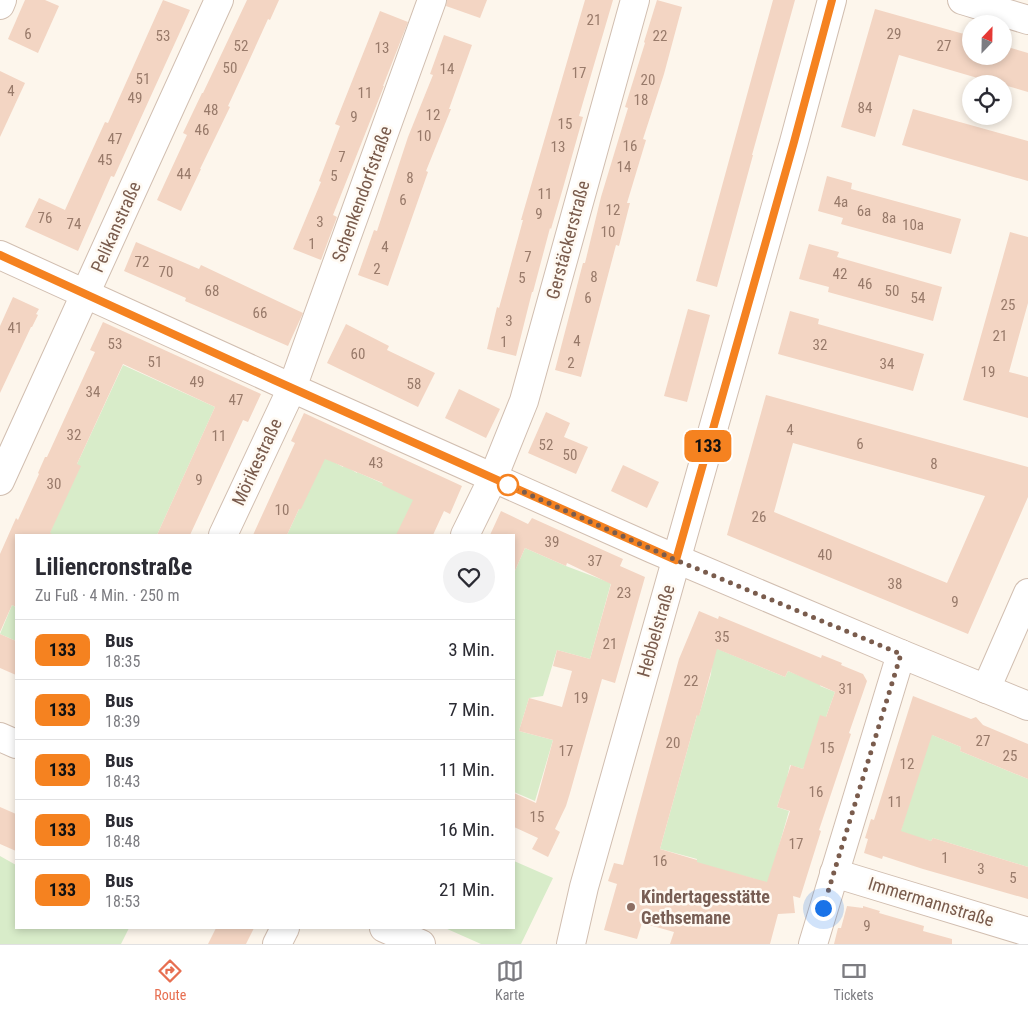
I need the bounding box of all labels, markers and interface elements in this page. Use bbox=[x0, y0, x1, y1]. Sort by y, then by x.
house number: 21 bbox=[587, 11, 601, 29]
north arrow bbox=[962, 15, 1012, 65]
map controls bbox=[962, 15, 1012, 125]
house number: 6 bbox=[24, 25, 32, 43]
house number: 29 bbox=[887, 25, 901, 43]
house number: 53 bbox=[156, 27, 170, 45]
house number: 22 bbox=[653, 27, 667, 45]
house number: 52 bbox=[234, 37, 248, 55]
house number: 27 bbox=[937, 37, 951, 55]
house number: 13 bbox=[375, 39, 389, 57]
house number: 50 bbox=[223, 59, 237, 77]
house number: 14 bbox=[440, 60, 454, 78]
house number: 17 bbox=[572, 64, 586, 82]
house number: 51 bbox=[136, 70, 150, 88]
house number: 20 bbox=[641, 71, 655, 89]
button: locate bbox=[962, 75, 1012, 125]
house number: 4 bbox=[7, 82, 15, 100]
house number: 11 bbox=[358, 84, 372, 102]
house number: 49 bbox=[128, 89, 142, 107]
house number: 18 bbox=[634, 91, 648, 109]
house number: 84 bbox=[858, 99, 872, 117]
house number: 48 bbox=[204, 101, 218, 119]
house number: 12 bbox=[426, 106, 440, 124]
house number: 9 bbox=[350, 108, 358, 126]
house number: 15 bbox=[558, 115, 572, 133]
house number: 46 bbox=[195, 121, 209, 139]
street label: Schenkendorfstraße bbox=[327, 123, 396, 265]
house number: 10 bbox=[417, 127, 431, 145]
house number: 47 bbox=[108, 130, 122, 148]
house number: 16 bbox=[623, 137, 637, 155]
house number: 13 bbox=[551, 138, 565, 156]
house number: 7 bbox=[338, 148, 346, 166]
house number: 45 bbox=[98, 151, 112, 169]
house number: 14 bbox=[617, 158, 631, 176]
house number: 44 bbox=[177, 165, 191, 183]
house number: 5 bbox=[330, 167, 338, 185]
house number: 8 bbox=[406, 169, 414, 187]
street label: Pelikanstraße bbox=[86, 178, 145, 275]
street label: Gerstäckerstraße bbox=[542, 178, 593, 302]
house number: 11 bbox=[538, 185, 552, 203]
house number: 6 bbox=[399, 191, 407, 209]
house number: 4a bbox=[834, 193, 848, 211]
house number: 12 bbox=[606, 201, 620, 219]
house number: 6a bbox=[857, 202, 871, 220]
house number: 9 bbox=[535, 205, 543, 223]
house number: 76 bbox=[38, 209, 52, 227]
house number: 8a bbox=[882, 209, 896, 227]
house number: 3 bbox=[316, 213, 324, 231]
house number: 74 bbox=[67, 215, 81, 233]
house number: 10a bbox=[902, 216, 924, 234]
house number: 10 bbox=[601, 223, 615, 241]
house number: 1 bbox=[308, 235, 316, 253]
house number: 4 bbox=[381, 238, 389, 256]
house number: 7 bbox=[524, 248, 532, 266]
house number: 72 bbox=[135, 253, 149, 271]
house number: 2 bbox=[373, 260, 381, 278]
house number: 70 bbox=[159, 263, 173, 281]
house number: 42 bbox=[833, 265, 847, 283]
house number: 8 bbox=[590, 268, 598, 286]
house number: 5 bbox=[518, 269, 526, 287]
house number: 46 bbox=[858, 275, 872, 293]
house number: 68 bbox=[205, 282, 219, 300]
house number: 50 bbox=[885, 282, 899, 300]
house number: 6 bbox=[584, 289, 592, 307]
house number: 54 bbox=[911, 289, 925, 307]
house number: 25 bbox=[1001, 296, 1015, 314]
house number: 66 bbox=[253, 304, 267, 322]
house number: 3 bbox=[505, 312, 513, 330]
house number: 41 bbox=[8, 319, 22, 337]
house number: 21 bbox=[993, 327, 1007, 345]
house number: 4 bbox=[573, 332, 581, 350]
house number: 1 bbox=[500, 333, 508, 351]
house number: 53 bbox=[108, 335, 122, 353]
house number: 32 bbox=[813, 336, 827, 354]
house number: 60 bbox=[351, 345, 365, 363]
house number: 51 bbox=[148, 353, 162, 371]
house number: 2 bbox=[567, 354, 575, 372]
house number: 34 bbox=[880, 355, 894, 373]
house number: 19 bbox=[981, 363, 995, 381]
house number: 49 bbox=[190, 373, 204, 391]
house number: 58 bbox=[407, 375, 421, 393]
house number: 34 bbox=[86, 383, 100, 401]
house number: 47 bbox=[229, 391, 243, 409]
street label: Mörikestraße bbox=[227, 415, 286, 509]
house number: 4 bbox=[786, 421, 794, 439]
house number: 32 bbox=[67, 426, 81, 444]
house number: 11 bbox=[212, 427, 226, 445]
line badge: 133 bbox=[679, 430, 737, 462]
text: 133 bbox=[694, 435, 722, 456]
house number: 6 bbox=[856, 435, 864, 453]
house number: 52 bbox=[539, 436, 553, 454]
house number: 50 bbox=[563, 446, 577, 464]
house number: 43 bbox=[369, 454, 383, 472]
house number: 8 bbox=[930, 455, 938, 473]
house number: 9 bbox=[195, 471, 203, 489]
unlabelled marker bbox=[497, 474, 519, 496]
house number: 30 bbox=[47, 475, 61, 493]
house number: 10 bbox=[275, 501, 289, 519]
house number: 26 bbox=[752, 508, 766, 526]
house number: 39 bbox=[545, 533, 559, 551]
house number: 40 bbox=[818, 546, 832, 564]
button: heart bbox=[443, 551, 495, 603]
house number: 37 bbox=[588, 552, 602, 570]
text: Liliencronstraße bbox=[35, 553, 192, 581]
house number: 38 bbox=[888, 575, 902, 593]
street label: Hebbelstraße bbox=[632, 582, 679, 679]
house number: 23 bbox=[617, 584, 631, 602]
text: Zu Fuß · 4 Min. · 250 m bbox=[35, 586, 179, 605]
house number: 9 bbox=[951, 593, 959, 611]
house number: 35 bbox=[715, 628, 729, 646]
text: Bus bbox=[105, 629, 134, 652]
house number: 21 bbox=[603, 635, 617, 653]
text: 3 Min. bbox=[448, 638, 495, 661]
text: 133 bbox=[49, 639, 76, 660]
text: 18:35 bbox=[105, 652, 140, 671]
house number: 22 bbox=[684, 672, 698, 690]
house number: 31 bbox=[839, 680, 853, 698]
text: Bus bbox=[105, 689, 134, 712]
house number: 19 bbox=[574, 689, 588, 707]
text: 7 Min. bbox=[448, 698, 495, 721]
text: 133 bbox=[49, 699, 76, 720]
text: 18:39 bbox=[105, 712, 140, 731]
house number: 27 bbox=[976, 732, 990, 750]
house number: 20 bbox=[666, 734, 680, 752]
house number: 15 bbox=[820, 739, 834, 757]
house number: 17 bbox=[559, 742, 573, 760]
house number: 25 bbox=[1003, 747, 1017, 765]
text: Bus bbox=[105, 749, 134, 772]
house number: 12 bbox=[900, 755, 914, 773]
text: 11 Min. bbox=[439, 758, 495, 781]
text: 133 bbox=[49, 759, 76, 780]
text: 18:43 bbox=[105, 772, 140, 791]
house number: 16 bbox=[809, 783, 823, 801]
house number: 11 bbox=[888, 793, 902, 811]
house number: 15 bbox=[530, 808, 544, 826]
text: Bus bbox=[105, 809, 134, 832]
text: 16 Min. bbox=[439, 818, 495, 841]
text: 133 bbox=[49, 819, 76, 840]
text: 18:48 bbox=[105, 832, 140, 851]
house number: 17 bbox=[789, 835, 803, 853]
house number: 1 bbox=[941, 849, 949, 867]
house number: 16 bbox=[653, 852, 667, 870]
house number: 3 bbox=[977, 860, 985, 878]
text: Bus bbox=[105, 869, 134, 892]
house number: 5 bbox=[1009, 869, 1017, 887]
street label: Immermannstraße bbox=[866, 872, 997, 931]
text: 21 Min. bbox=[439, 878, 495, 901]
text: 133 bbox=[49, 879, 76, 900]
place label: Kindertagesstätte Gethsemane bbox=[641, 886, 770, 928]
text: 18:53 bbox=[105, 892, 140, 911]
your location bbox=[811, 896, 836, 921]
marker: Kindertagesstätte Gethsemane bbox=[625, 901, 637, 913]
house number: 9 bbox=[863, 917, 871, 935]
tab: Route bbox=[154, 957, 186, 1003]
tab: Karte bbox=[495, 957, 525, 1003]
tab: Tickets bbox=[833, 957, 874, 1003]

